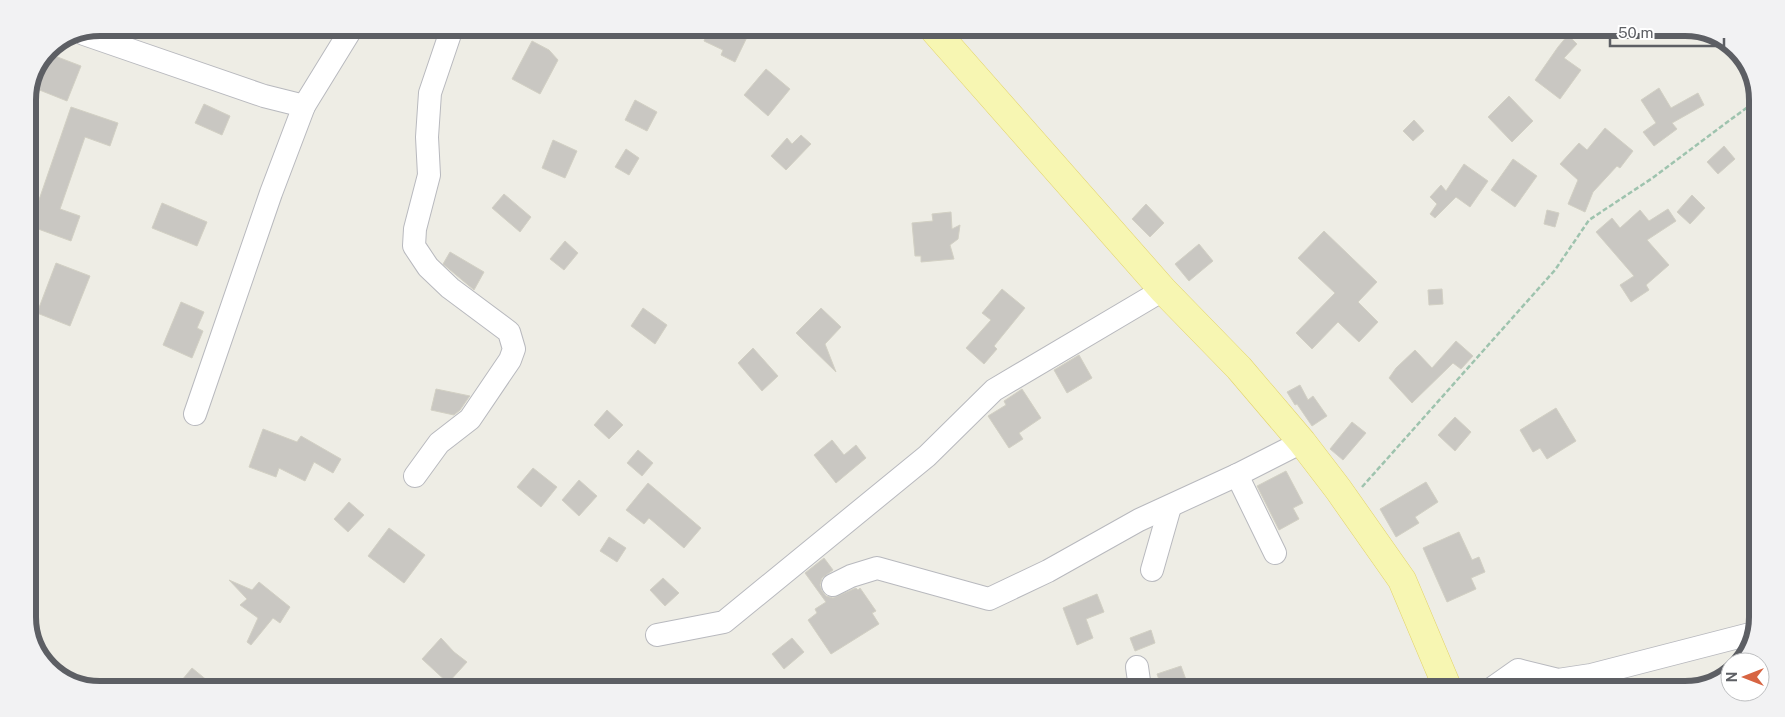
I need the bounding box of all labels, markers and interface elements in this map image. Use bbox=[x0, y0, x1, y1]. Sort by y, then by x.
scale bar bbox=[1610, 15, 1724, 47]
text: 50 m bbox=[1618, 24, 1653, 41]
north arrow bbox=[1720, 652, 1770, 702]
text: N bbox=[1724, 672, 1740, 682]

